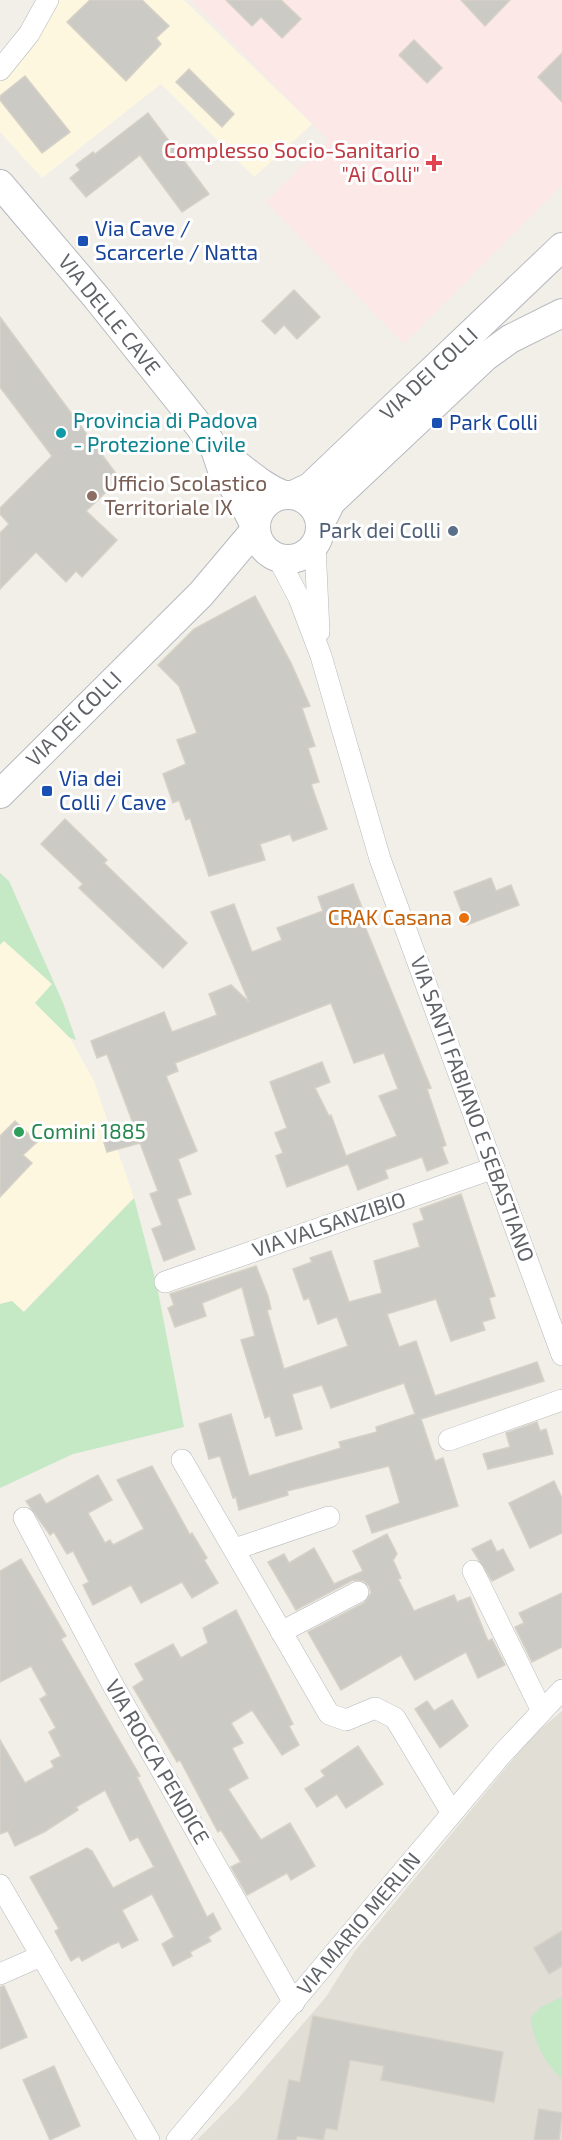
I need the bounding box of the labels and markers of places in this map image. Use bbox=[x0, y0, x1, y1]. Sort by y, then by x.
place label: Complesso Socio-Sanitario "Ai Colli" bbox=[164, 137, 420, 186]
marker: Complesso Socio-Sanitario "Ai Colli" bbox=[425, 154, 443, 172]
place label: Via Cave / Scarcerle / Natta bbox=[95, 215, 258, 264]
marker: Via Cave / Scarcerle / Natta bbox=[76, 234, 90, 248]
place label: Provincia di Padova - Protezione Civile bbox=[73, 407, 258, 456]
place label: Park Colli bbox=[449, 409, 538, 434]
marker: Park Colli bbox=[430, 416, 444, 430]
marker: Provincia di Padova - Protezione Civile bbox=[54, 426, 68, 440]
place label: Ufficio Scolastico Territoriale IX bbox=[104, 470, 267, 519]
marker: Ufficio Scolastico Territoriale IX bbox=[85, 489, 99, 503]
place label: Park dei Colli bbox=[319, 517, 441, 542]
marker: Park dei Colli bbox=[446, 524, 460, 538]
place label: Via dei Colli / Cave bbox=[59, 765, 167, 814]
marker: Via dei Colli / Cave bbox=[40, 784, 54, 798]
place label: CRAK Casana bbox=[328, 904, 452, 929]
marker: CRAK Casana bbox=[457, 911, 471, 925]
place label: Comini 1885 bbox=[31, 1118, 146, 1143]
marker: Comini 1885 bbox=[12, 1125, 26, 1139]

